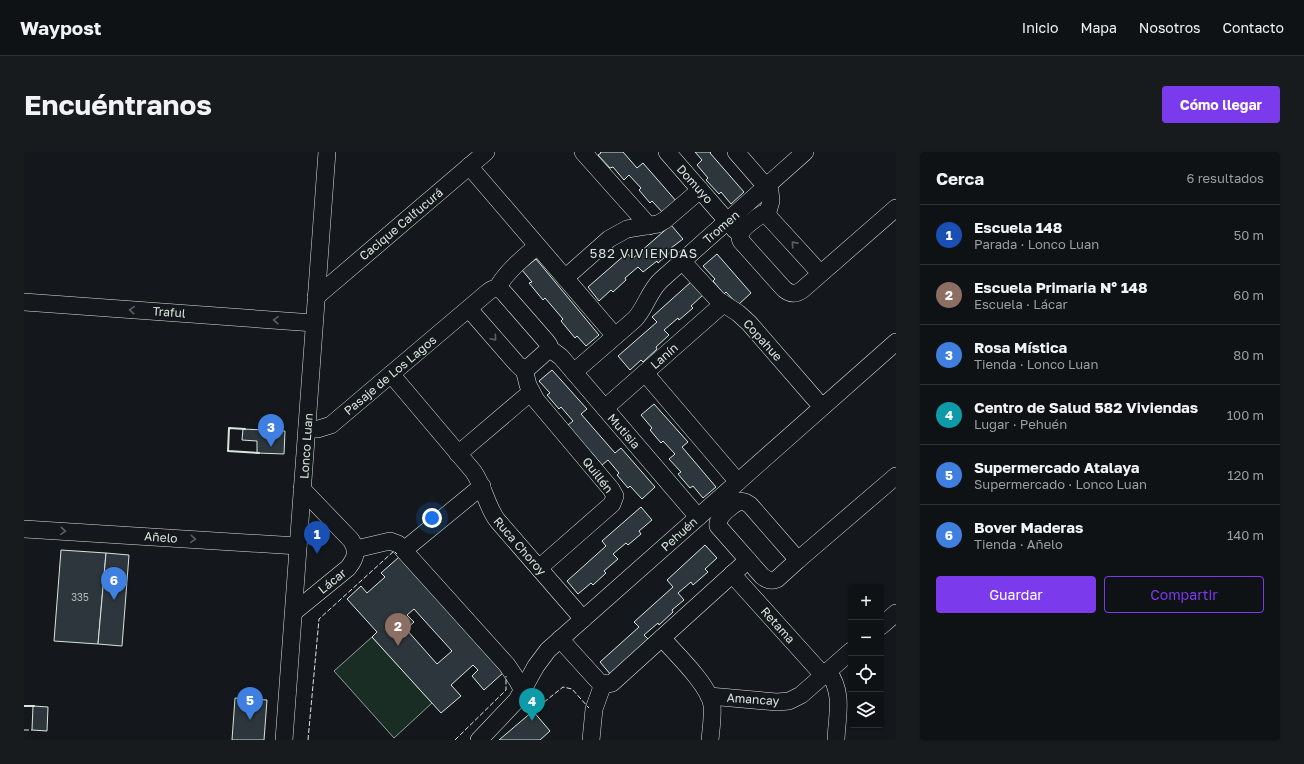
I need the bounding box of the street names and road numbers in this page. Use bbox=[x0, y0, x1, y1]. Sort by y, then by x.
street label: Domuyo bbox=[674, 161, 716, 207]
street label: Cacique Calfucurá bbox=[356, 185, 446, 263]
street label: Tromen bbox=[700, 207, 742, 247]
street label: Traful bbox=[152, 303, 186, 321]
street label: Copahue bbox=[740, 316, 786, 364]
street label: Pasaje de Los Lagos bbox=[341, 332, 439, 418]
street label: Lanín bbox=[647, 340, 681, 372]
street label: Mutisia bbox=[605, 410, 643, 452]
street label: Lonco Luan bbox=[296, 413, 316, 479]
street label: Quillén bbox=[579, 454, 617, 496]
street label: Ruca Choroy bbox=[491, 514, 550, 578]
street label: Pehuén bbox=[658, 514, 700, 554]
street label: Añelo bbox=[144, 528, 178, 546]
street label: Lácar bbox=[315, 565, 349, 597]
street label: Retama bbox=[758, 604, 798, 646]
street label: Amancay bbox=[726, 690, 780, 708]

